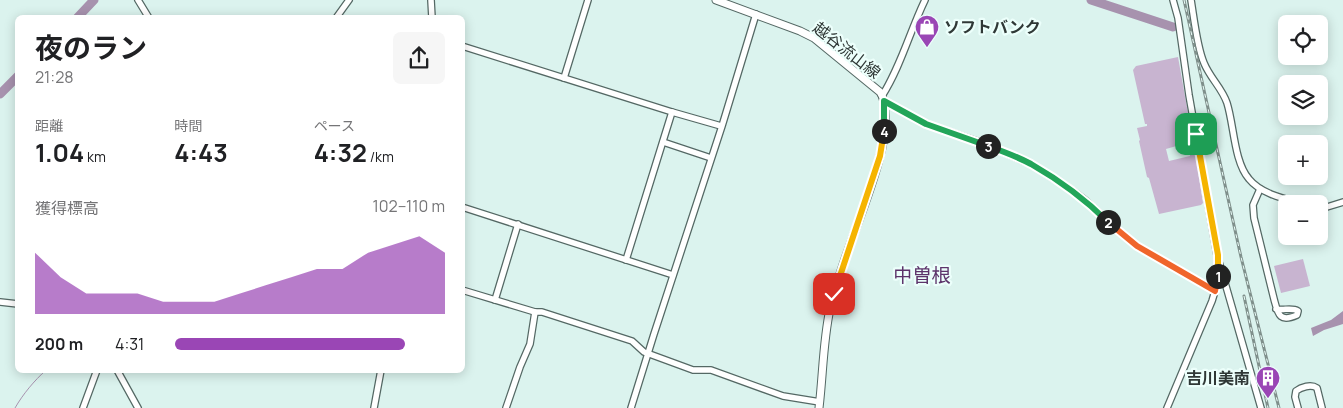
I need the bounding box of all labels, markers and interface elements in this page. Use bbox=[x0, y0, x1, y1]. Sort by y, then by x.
shop icon: ソフトバンク bbox=[914, 14, 940, 48]
map controls bbox=[1278, 15, 1328, 245]
button: locate bbox=[1278, 15, 1328, 65]
place label: ソフトバンク bbox=[944, 16, 1041, 38]
street label: 越谷流山線 bbox=[809, 17, 885, 83]
text: 夜のラン bbox=[35, 28, 147, 66]
button: share bbox=[393, 32, 445, 84]
text: 21:28 bbox=[35, 66, 74, 88]
button: layers bbox=[1278, 75, 1328, 125]
pin bbox=[1175, 113, 1217, 155]
text: 距離 bbox=[35, 116, 63, 135]
text: 時間 bbox=[174, 116, 202, 135]
text: ペース bbox=[314, 116, 355, 135]
pin: 4 bbox=[872, 118, 896, 144]
icon: arrive bbox=[1182, 120, 1210, 148]
text: 4 bbox=[880, 122, 889, 141]
pin: 3 bbox=[976, 134, 1000, 158]
text: 1.04 bbox=[35, 135, 84, 170]
text: 4:43 bbox=[174, 135, 228, 170]
text: 4:32 bbox=[314, 135, 367, 170]
button: + bbox=[1278, 135, 1328, 185]
text: 3 bbox=[984, 137, 993, 156]
text: km bbox=[84, 147, 106, 166]
text: /km bbox=[367, 147, 394, 166]
text: 102–110 m bbox=[373, 195, 445, 217]
button: − bbox=[1278, 195, 1328, 245]
text: 獲得標高 bbox=[35, 197, 99, 219]
pin: 2 bbox=[1096, 210, 1120, 234]
text: 2 bbox=[1104, 213, 1113, 232]
district label: 中曽根 bbox=[893, 262, 951, 288]
pin: 1 bbox=[1206, 264, 1230, 288]
text: 1 bbox=[1215, 267, 1222, 286]
pin bbox=[813, 273, 855, 315]
icon: check bbox=[820, 280, 848, 308]
text: 200 m bbox=[35, 333, 83, 355]
text: 4:31 bbox=[115, 333, 144, 355]
building icon: 吉川美南 bbox=[1255, 365, 1281, 399]
place label: 吉川美南 bbox=[1186, 367, 1250, 389]

